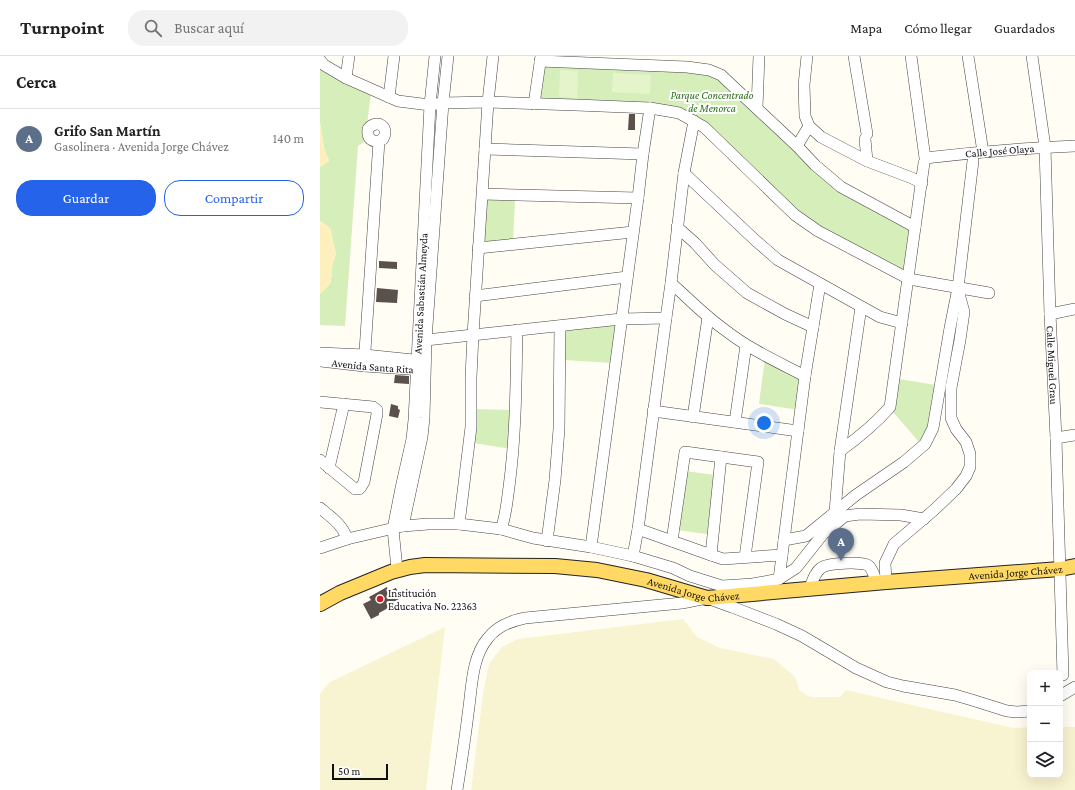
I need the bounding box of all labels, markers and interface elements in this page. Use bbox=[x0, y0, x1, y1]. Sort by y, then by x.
search box bbox=[128, 10, 408, 46]
text: Turnpoint bbox=[20, 17, 104, 38]
icon: search bbox=[142, 17, 164, 39]
text: Buscar aquí bbox=[174, 20, 244, 36]
text: Mapa bbox=[850, 20, 882, 36]
text: Cómo llegar bbox=[904, 20, 972, 36]
text: Guardados bbox=[994, 20, 1055, 36]
text: Cerca bbox=[16, 73, 56, 92]
park label: Parque Concentrado de Menorca bbox=[671, 89, 754, 114]
text: Grifo San Martín bbox=[54, 123, 161, 139]
text: A bbox=[25, 131, 33, 146]
text: 140 m bbox=[273, 131, 304, 146]
text: Gasolinera · Avenida Jorge Chávez bbox=[54, 139, 229, 154]
street label: Calle José Olaya bbox=[964, 142, 1035, 160]
button: Guardar bbox=[16, 180, 156, 216]
button: Compartir bbox=[164, 180, 304, 216]
street label: Avenida Sabastián Almeyda bbox=[411, 233, 430, 354]
street label: Calle Miguel Grau bbox=[1045, 325, 1060, 405]
street label: Avenida Santa Rita bbox=[331, 356, 414, 375]
your location bbox=[754, 413, 774, 433]
pin: A bbox=[828, 528, 854, 561]
street label: Avenida Jorge Chávez bbox=[968, 563, 1064, 582]
street label: Avenida Jorge Chávez bbox=[646, 575, 740, 604]
place label: Institución Educativa No. 22363 bbox=[388, 587, 477, 612]
marker: Institución Educativa No. 22363 bbox=[375, 594, 385, 604]
map controls bbox=[1027, 670, 1063, 778]
button: + bbox=[1027, 670, 1063, 706]
button: − bbox=[1027, 706, 1063, 742]
button: layers bbox=[1027, 742, 1063, 778]
scale bar bbox=[332, 762, 388, 781]
text: 50 m bbox=[338, 765, 360, 777]

